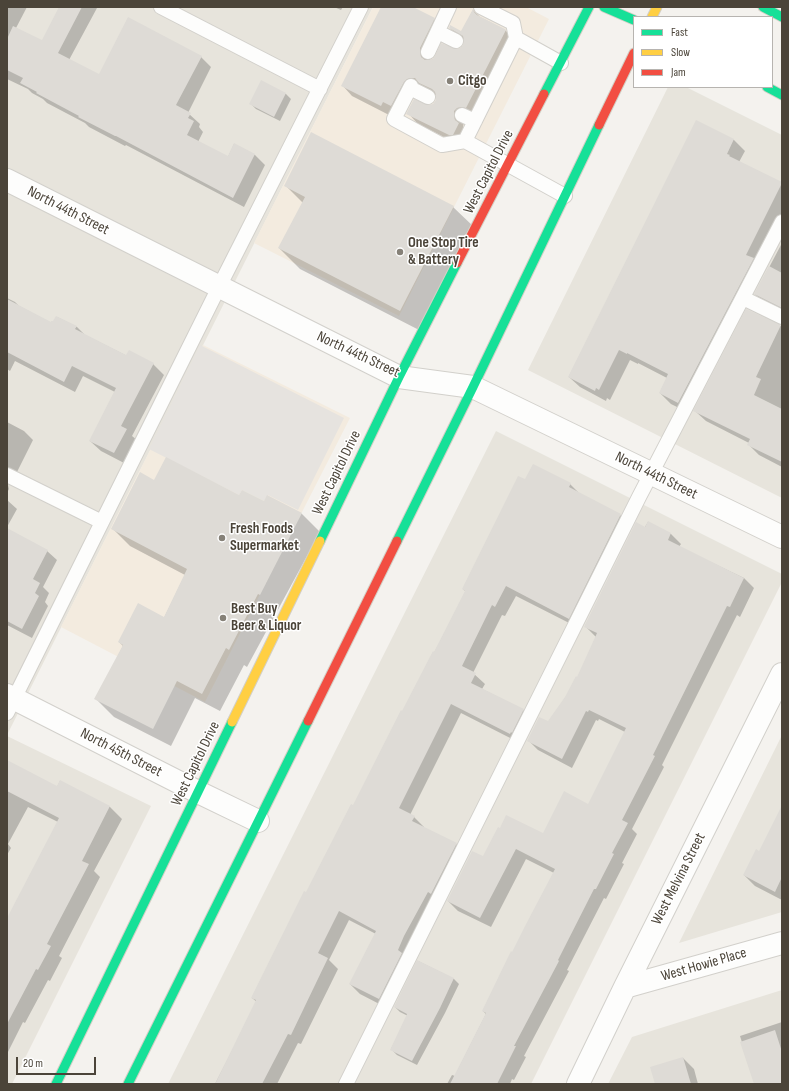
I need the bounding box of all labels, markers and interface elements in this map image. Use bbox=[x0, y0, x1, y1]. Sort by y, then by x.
legend bbox=[633, 16, 773, 88]
text: Fast bbox=[671, 25, 688, 40]
text: Slow bbox=[671, 45, 690, 60]
text: Jam bbox=[671, 65, 686, 80]
place label: Citgo bbox=[458, 72, 486, 90]
marker: Citgo bbox=[445, 76, 455, 86]
street label: West Capitol Drive bbox=[460, 127, 518, 217]
street label: North 44th Street bbox=[24, 183, 112, 239]
place label: One Stop Tire & Battery bbox=[408, 234, 479, 269]
marker: One Stop Tire & Battery bbox=[395, 247, 405, 257]
street label: North 44th Street bbox=[314, 328, 402, 382]
street label: West Capitol Drive bbox=[309, 428, 365, 518]
street label: North 44th Street bbox=[612, 448, 700, 504]
place label: Fresh Foods Supermarket bbox=[230, 520, 299, 555]
marker: Fresh Foods Supermarket bbox=[217, 533, 227, 543]
place label: Best Buy Beer & Liquor bbox=[231, 600, 301, 635]
marker: Best Buy Beer & Liquor bbox=[218, 613, 228, 623]
street label: West Capitol Drive bbox=[168, 719, 224, 809]
street label: North 45th Street bbox=[77, 725, 165, 781]
street label: West Melvina Street bbox=[648, 830, 710, 928]
street label: West Howie Place bbox=[659, 944, 749, 986]
scale bar bbox=[18, 1049, 98, 1075]
text: 20 m bbox=[23, 1056, 43, 1071]

